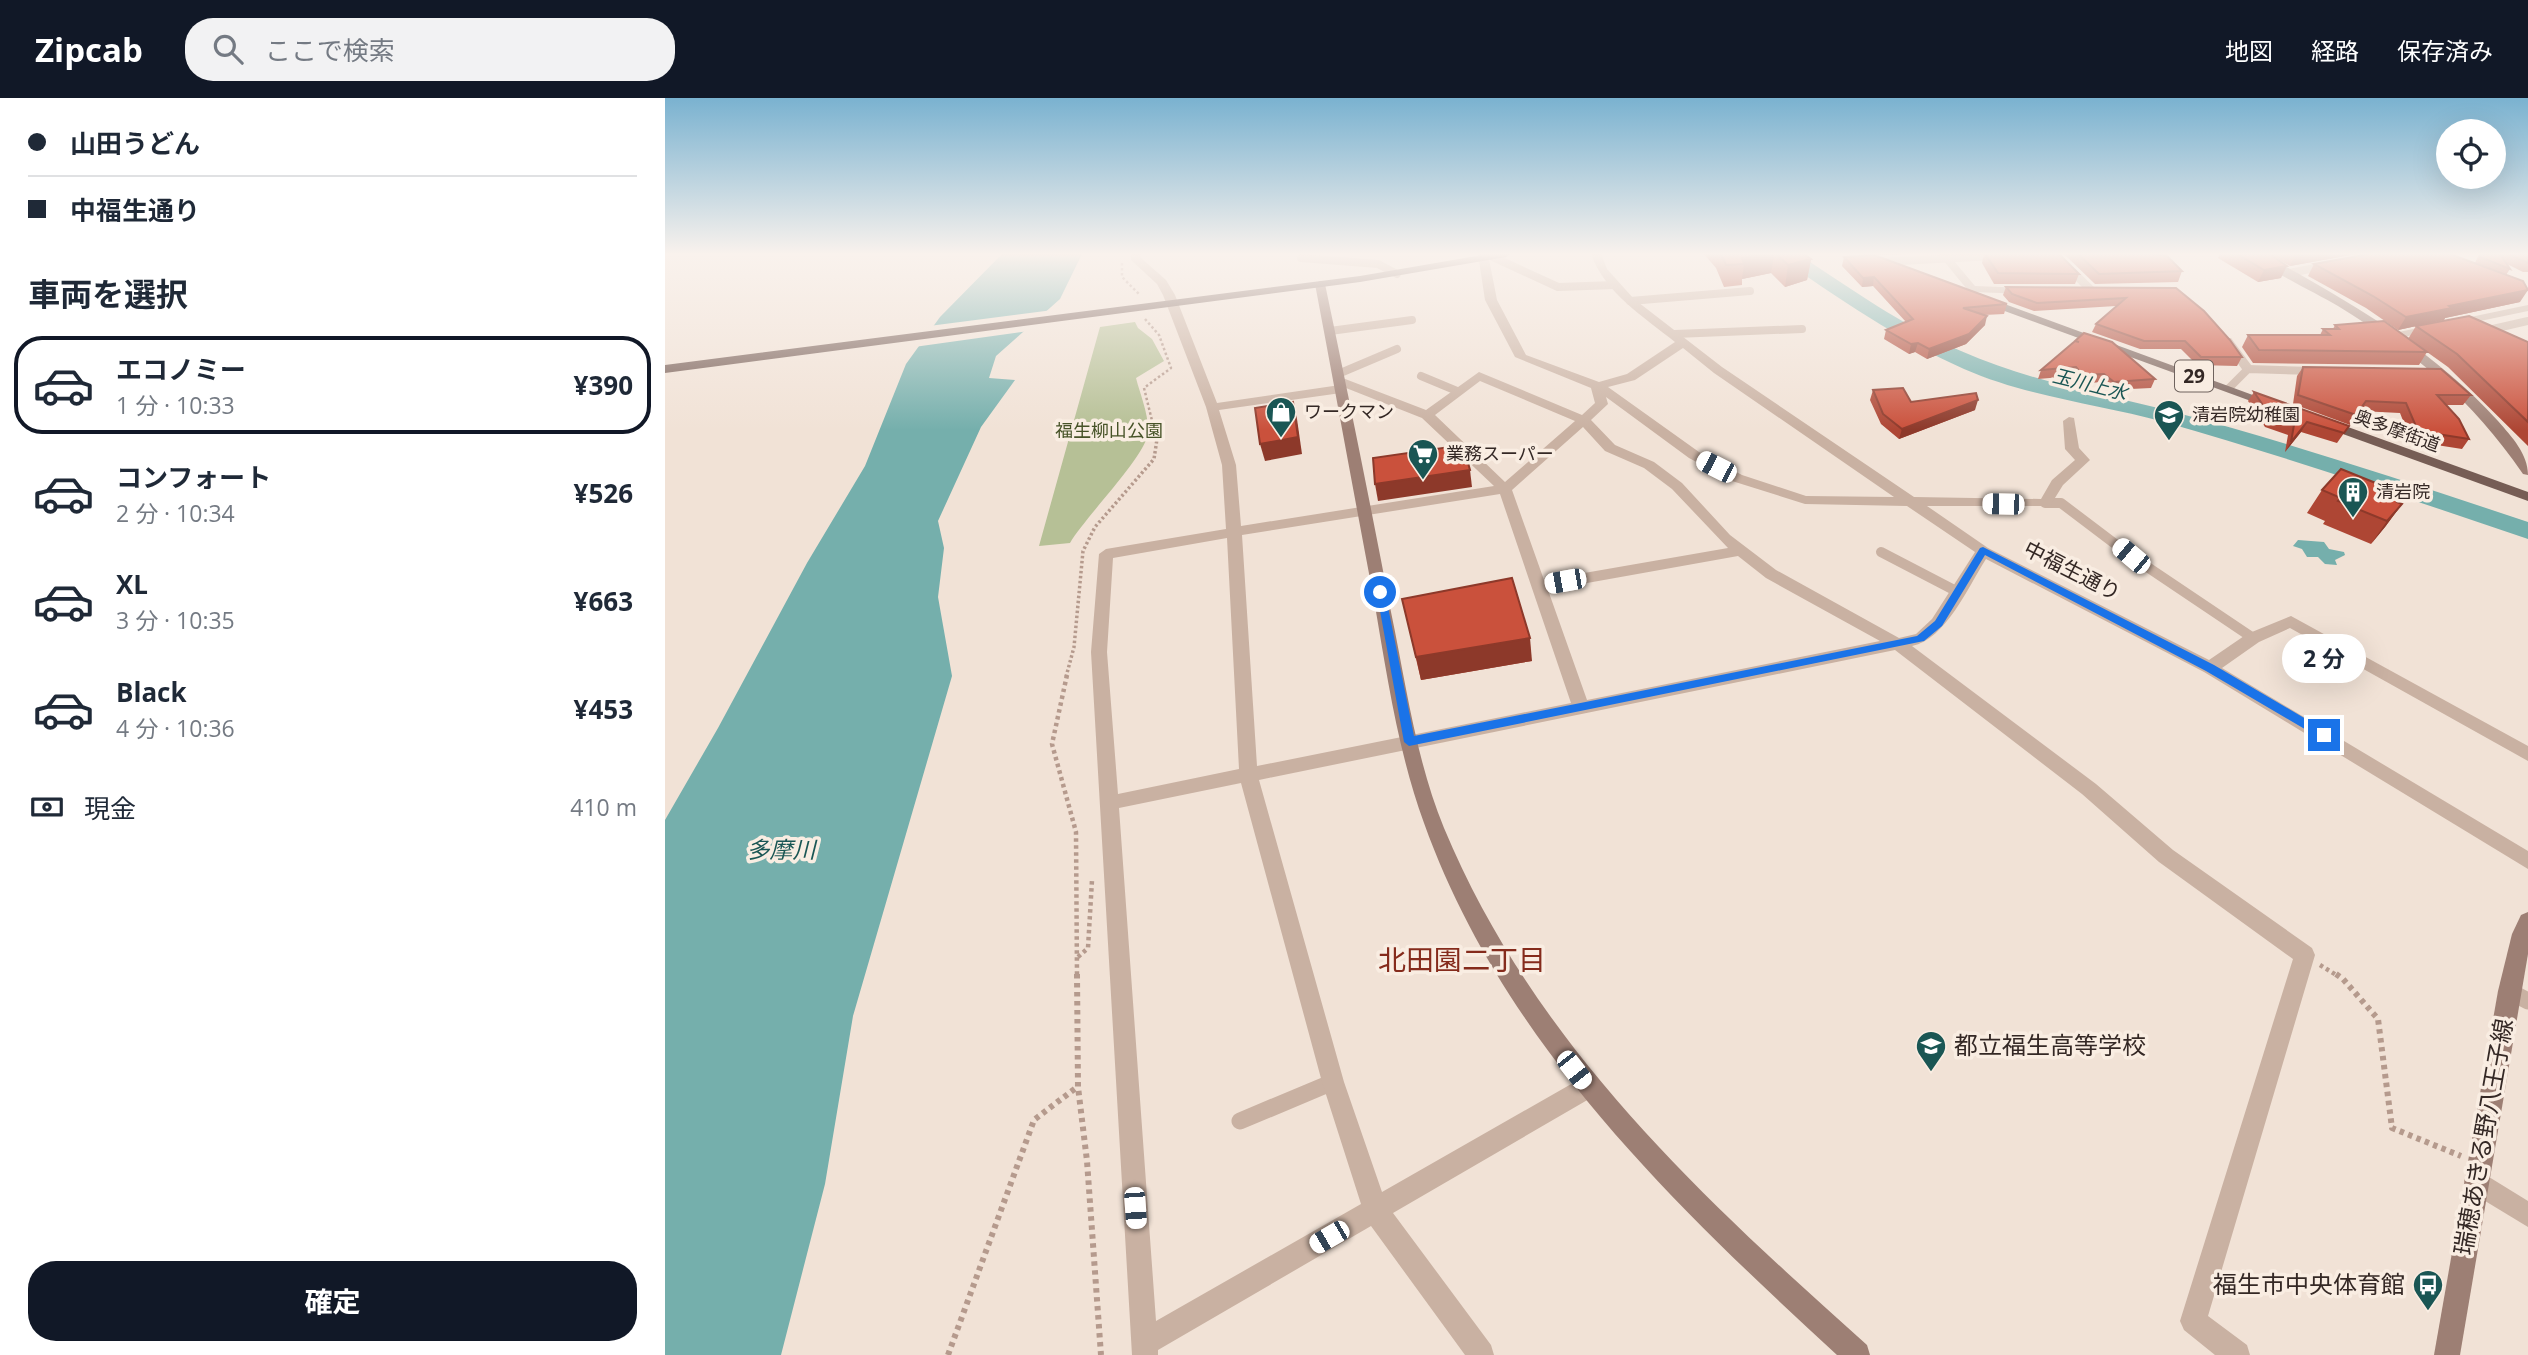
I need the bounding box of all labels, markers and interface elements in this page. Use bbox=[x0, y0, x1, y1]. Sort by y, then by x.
search box bbox=[185, 18, 675, 81]
text: Zipcab bbox=[35, 27, 143, 72]
icon: search bbox=[209, 30, 247, 68]
text: ここで検索 bbox=[265, 32, 395, 68]
text: 地図 bbox=[2225, 34, 2273, 67]
text: 経路 bbox=[2311, 34, 2359, 67]
text: 保存済み bbox=[2397, 34, 2493, 67]
map controls bbox=[2436, 119, 2506, 189]
button: locate bbox=[2436, 119, 2506, 189]
text: 山田うどん bbox=[70, 125, 200, 161]
text: 中福生通り bbox=[70, 192, 200, 228]
text: 車両を選択 bbox=[28, 272, 188, 315]
text: エコノミー bbox=[116, 351, 246, 387]
icon: car bbox=[32, 354, 95, 417]
road number: 29 bbox=[2175, 360, 2213, 392]
water label: 玉川上水 bbox=[2050, 362, 2132, 406]
text: ¥390 bbox=[574, 367, 633, 403]
text: 1 分 · 10:33 bbox=[116, 389, 235, 421]
shop icon: ワークマン bbox=[1264, 395, 1298, 439]
school or university icon: 清岩院幼稚園 bbox=[2152, 398, 2186, 442]
place label: ワークマン bbox=[1304, 399, 1394, 423]
place label: 清岩院幼稚園 bbox=[2192, 402, 2300, 426]
street label: 奥多摩街道 bbox=[2351, 403, 2444, 457]
park label: 福生柳山公園 bbox=[1055, 418, 1163, 442]
supermarket icon: 業務スーパー bbox=[1406, 437, 1440, 481]
place label: 業務スーパー bbox=[1446, 441, 1554, 465]
car bbox=[1693, 448, 1740, 486]
text: コンフォート bbox=[116, 459, 271, 495]
icon: car bbox=[32, 462, 95, 525]
text: ¥526 bbox=[574, 475, 633, 511]
building icon: 清岩院 bbox=[2336, 475, 2370, 519]
place label: 清岩院 bbox=[2376, 479, 2430, 503]
car bbox=[1982, 493, 2025, 515]
text: 2 分 · 10:34 bbox=[116, 497, 235, 529]
street label: 中福生通り bbox=[2019, 534, 2126, 606]
car bbox=[2109, 534, 2154, 578]
text: XL bbox=[116, 566, 148, 602]
car bbox=[1543, 567, 1588, 595]
icon: car bbox=[32, 570, 95, 633]
route start bbox=[1364, 576, 1396, 608]
text: ¥663 bbox=[574, 583, 633, 619]
text: 3 分 · 10:35 bbox=[116, 604, 235, 636]
callout: 2 分 bbox=[2282, 634, 2366, 682]
text: 2 分 bbox=[2303, 642, 2345, 674]
text: Black bbox=[116, 674, 187, 710]
icon: car bbox=[32, 678, 95, 741]
text: ¥453 bbox=[574, 691, 633, 727]
text: 4 分 · 10:36 bbox=[116, 712, 235, 744]
route end bbox=[2308, 719, 2340, 751]
icon: cash bbox=[28, 788, 66, 826]
text: 現金 bbox=[84, 790, 136, 826]
text: 410 m bbox=[570, 791, 637, 823]
water label: 多摩川 bbox=[747, 833, 819, 865]
district label: 北田園二丁目 bbox=[1378, 940, 1546, 978]
street label: 瑞穂あきる野八王子線 bbox=[2445, 1016, 2520, 1258]
place label: 都立福生高等学校 bbox=[1954, 1028, 2146, 1061]
school or university icon: 都立福生高等学校 bbox=[1914, 1029, 1948, 1073]
car bbox=[1553, 1047, 1596, 1093]
car bbox=[1124, 1186, 1147, 1230]
car bbox=[1306, 1217, 1353, 1257]
button: 確定 bbox=[28, 1261, 637, 1341]
place label: 福生市中央体育館 bbox=[2213, 1267, 2405, 1300]
bus stop icon: 福生市中央体育館 bbox=[2411, 1268, 2445, 1312]

